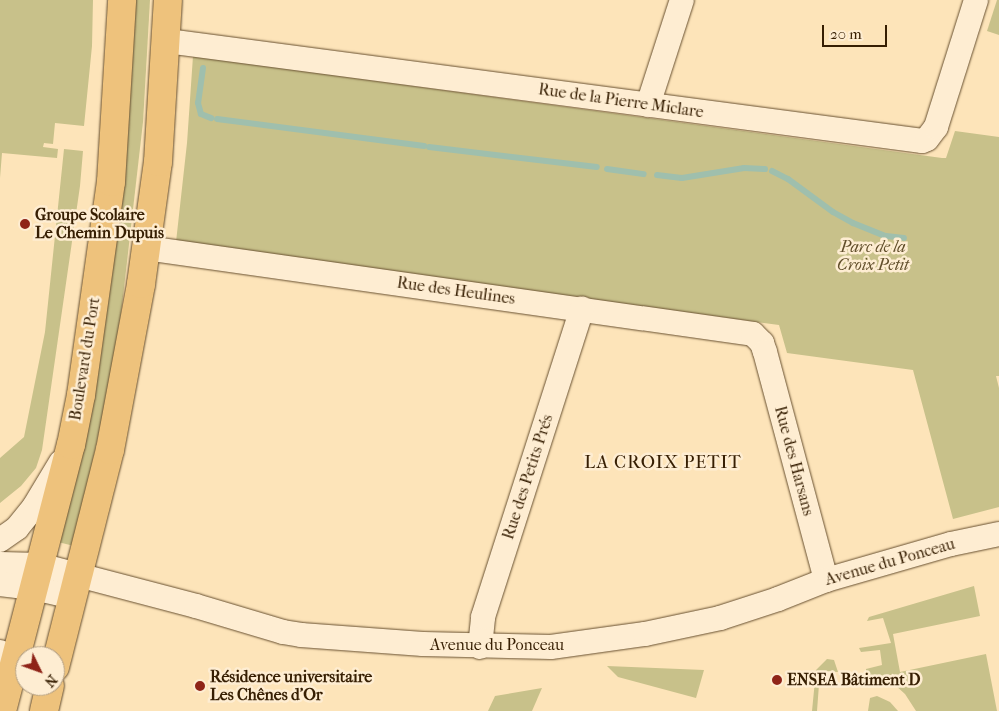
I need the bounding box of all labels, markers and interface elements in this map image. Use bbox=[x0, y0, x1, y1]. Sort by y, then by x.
scale bar bbox=[824, 15, 889, 47]
text: 20 m bbox=[830, 25, 862, 43]
street label: Rue de la Pierre Miclare bbox=[537, 80, 705, 122]
place label: Groupe Scolaire Le Chemin Dupuis bbox=[35, 205, 164, 243]
marker: Groupe Scolaire Le Chemin Dupuis bbox=[19, 218, 31, 230]
park label: Parc de la Croix Petit bbox=[837, 237, 909, 275]
street label: Rue des Heulines bbox=[396, 273, 516, 309]
street label: Boulevard du Port bbox=[66, 296, 104, 422]
street label: Rue des Harsans bbox=[770, 404, 818, 518]
street label: Rue des Petits Prés bbox=[499, 412, 557, 542]
district label: LA CROIX PETIT bbox=[583, 452, 743, 474]
street label: Avenue du Ponceau bbox=[823, 534, 957, 590]
street label: Avenue du Ponceau bbox=[430, 635, 564, 655]
north arrow bbox=[15, 646, 65, 696]
place label: Résidence universitaire Les Chênes d'Or bbox=[210, 667, 372, 705]
place label: ENSEA Bâtiment D bbox=[787, 670, 921, 690]
text: N bbox=[41, 671, 61, 690]
marker: ENSEA Bâtiment D bbox=[771, 674, 783, 686]
marker: Résidence universitaire Les Chênes d'Or bbox=[194, 680, 206, 692]

